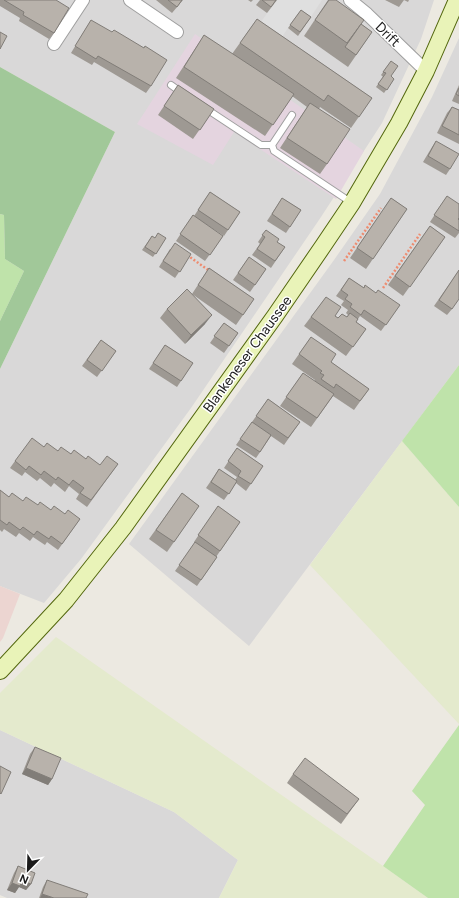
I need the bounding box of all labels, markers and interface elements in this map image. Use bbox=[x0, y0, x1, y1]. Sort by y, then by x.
street label: Drift bbox=[372, 18, 404, 50]
street label: Blankeneser Chaussee bbox=[199, 292, 296, 416]
north arrow bbox=[8, 850, 48, 890]
text: N bbox=[18, 871, 31, 886]

